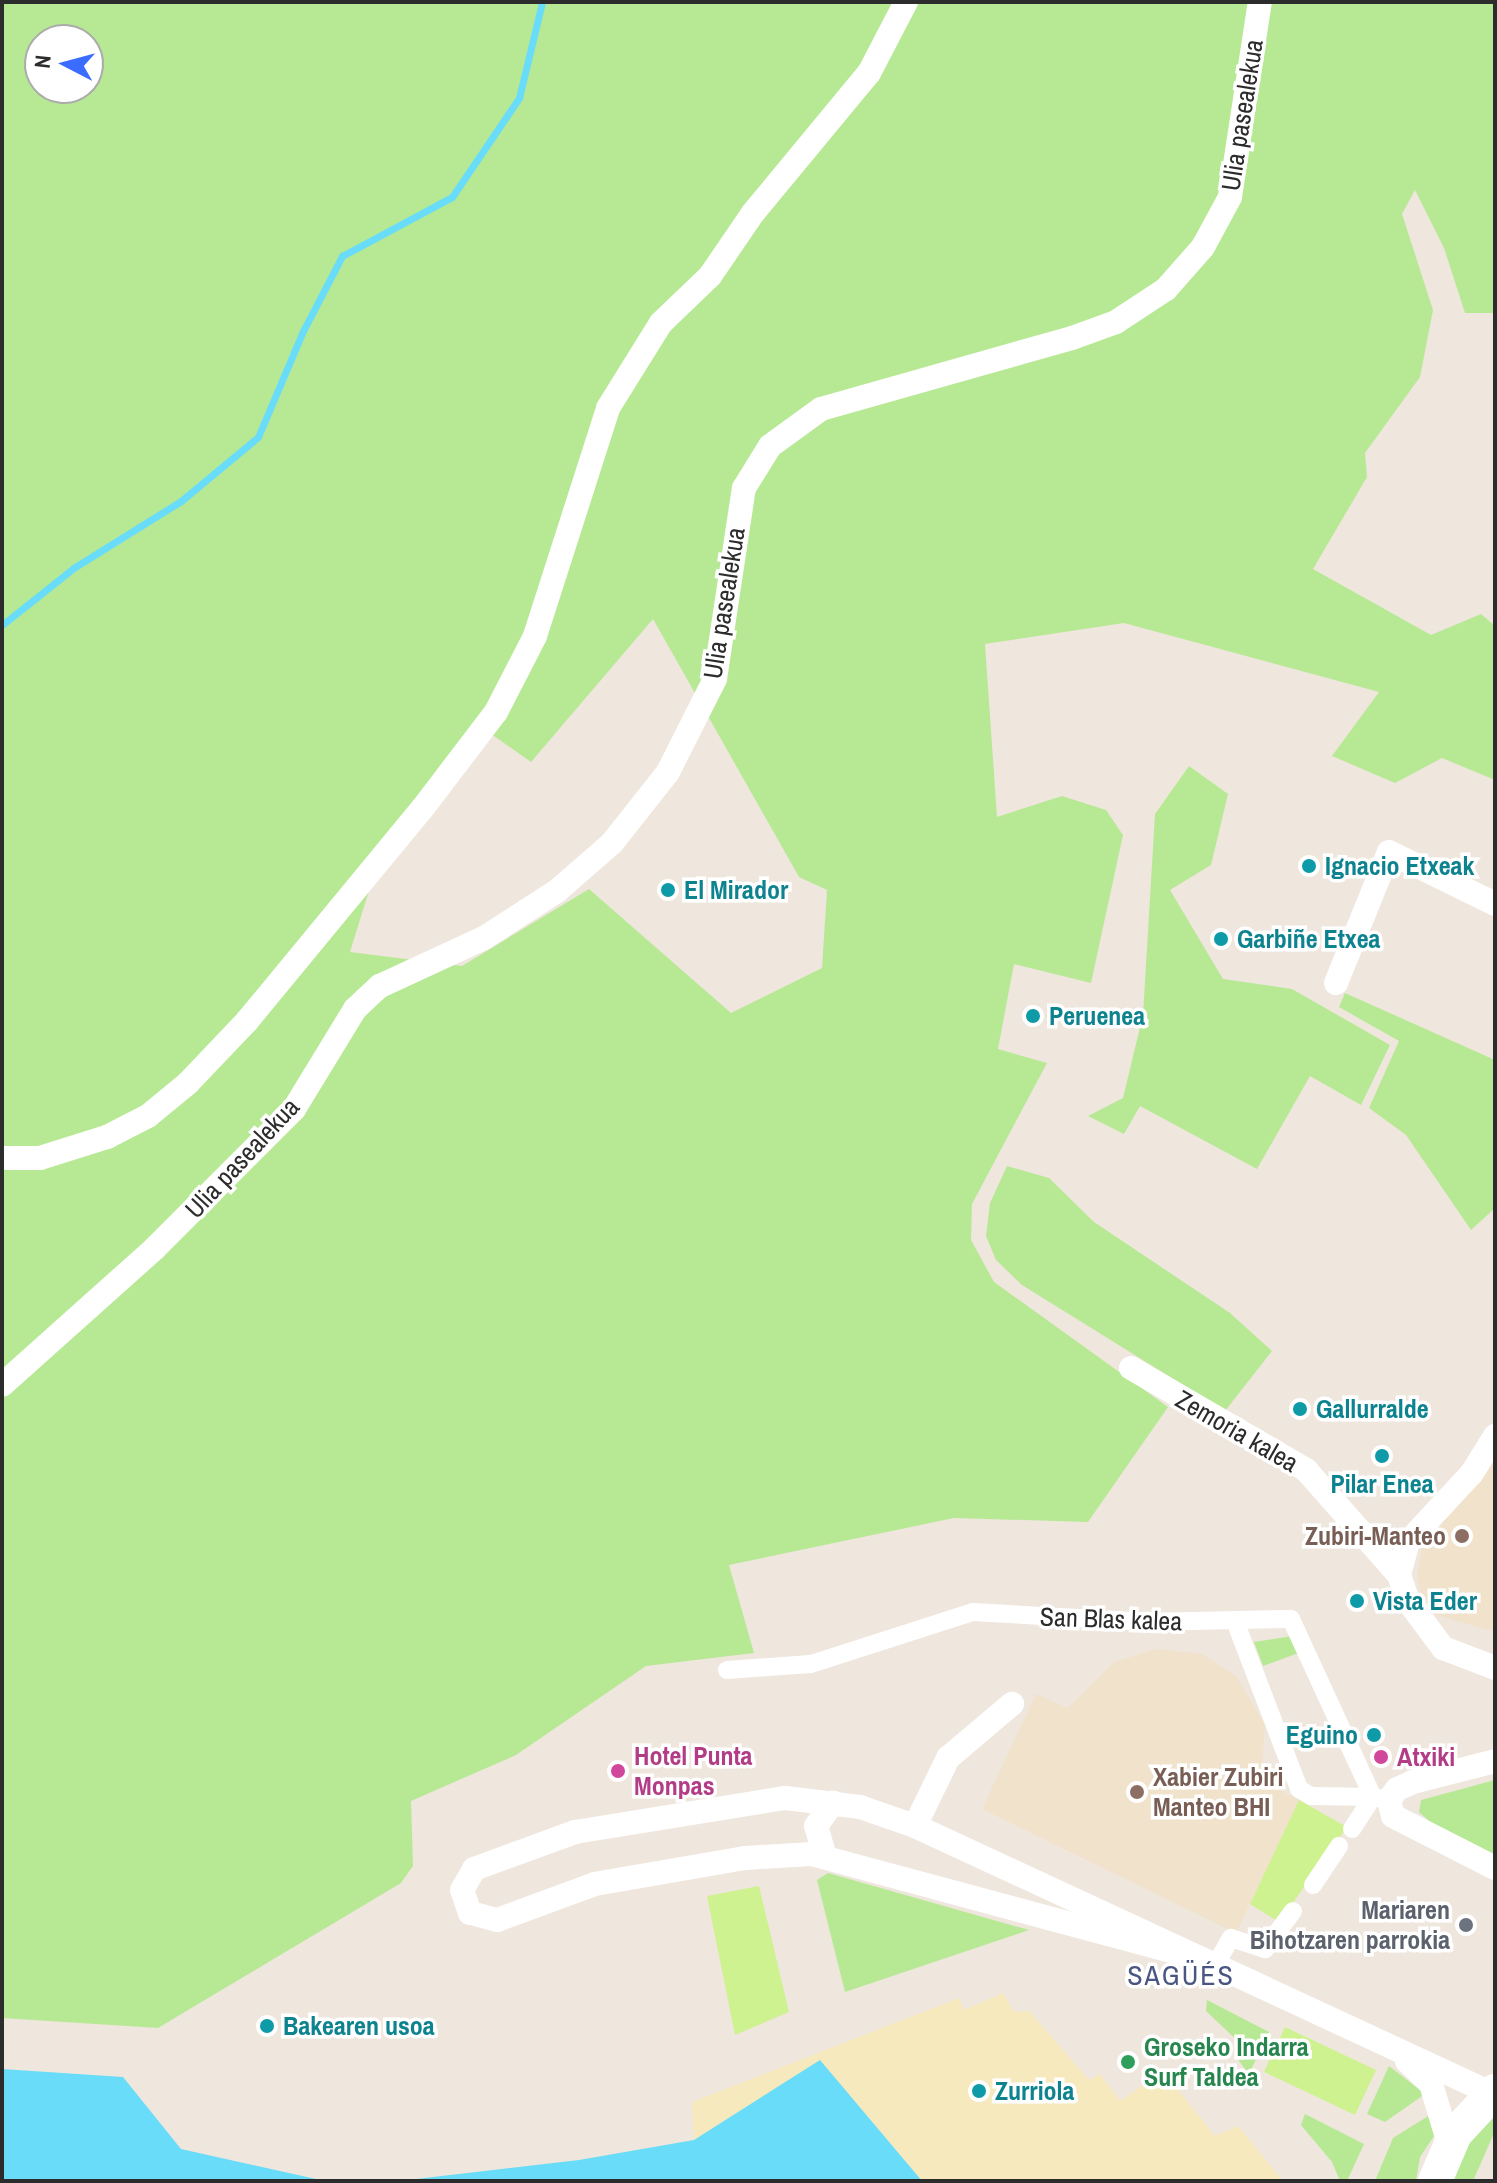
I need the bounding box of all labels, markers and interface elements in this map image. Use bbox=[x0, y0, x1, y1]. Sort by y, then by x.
north arrow bbox=[24, 24, 104, 104]
street label: Ulia pasealekua bbox=[1215, 37, 1269, 193]
text: N bbox=[27, 54, 58, 70]
street label: Ulia pasealekua bbox=[697, 525, 751, 681]
place label: Ignacio Etxeak bbox=[1325, 850, 1474, 882]
marker: Ignacio Etxeak bbox=[1300, 857, 1318, 875]
place label: El Mirador bbox=[684, 874, 788, 906]
marker: El Mirador bbox=[659, 881, 677, 899]
place label: Garbiñe Etxea bbox=[1237, 923, 1380, 955]
marker: Garbiñe Etxea bbox=[1212, 930, 1230, 948]
place label: Peruenea bbox=[1049, 1000, 1145, 1032]
marker: Peruenea bbox=[1024, 1007, 1042, 1025]
street label: Ulia pasealekua bbox=[178, 1091, 306, 1225]
street label: Zemoria kalea bbox=[1170, 1383, 1304, 1479]
place label: Gallurralde bbox=[1316, 1393, 1429, 1425]
marker: Gallurralde bbox=[1291, 1400, 1309, 1418]
marker: Pilar Enea bbox=[1373, 1447, 1391, 1465]
place label: Pilar Enea bbox=[1330, 1468, 1434, 1500]
place label: Zubiri-Manteo bbox=[1305, 1520, 1446, 1552]
marker: Zubiri-Manteo bbox=[1453, 1527, 1471, 1545]
place label: Vista Eder bbox=[1373, 1585, 1477, 1617]
marker: Vista Eder bbox=[1348, 1592, 1366, 1610]
street label: San Blas kalea bbox=[1039, 1601, 1183, 1637]
place label: Eguino bbox=[1286, 1719, 1358, 1751]
marker: Eguino bbox=[1365, 1726, 1383, 1744]
place label: Hotel Punta Monpas bbox=[634, 1740, 752, 1802]
place label: Atxiki bbox=[1397, 1741, 1455, 1773]
marker: Atxiki bbox=[1372, 1748, 1390, 1766]
place label: Xabier Zubiri Manteo BHI bbox=[1153, 1761, 1283, 1822]
marker: Hotel Punta Monpas bbox=[609, 1762, 627, 1780]
marker: Xabier Zubiri Manteo BHI bbox=[1128, 1783, 1146, 1801]
place label: Mariaren Bihotzaren parrokia bbox=[1250, 1894, 1450, 1956]
marker: Mariaren Bihotzaren parrokia bbox=[1457, 1916, 1475, 1934]
district label: SAGÜÉS bbox=[1127, 1958, 1235, 1992]
place label: Bakearen usoa bbox=[283, 2010, 435, 2042]
marker: Bakearen usoa bbox=[258, 2017, 276, 2035]
place label: Groseko Indarra Surf Taldea bbox=[1144, 2031, 1309, 2092]
marker: Groseko Indarra Surf Taldea bbox=[1119, 2053, 1137, 2071]
place label: Zurriola bbox=[995, 2075, 1074, 2107]
marker: Zurriola bbox=[970, 2082, 988, 2100]

